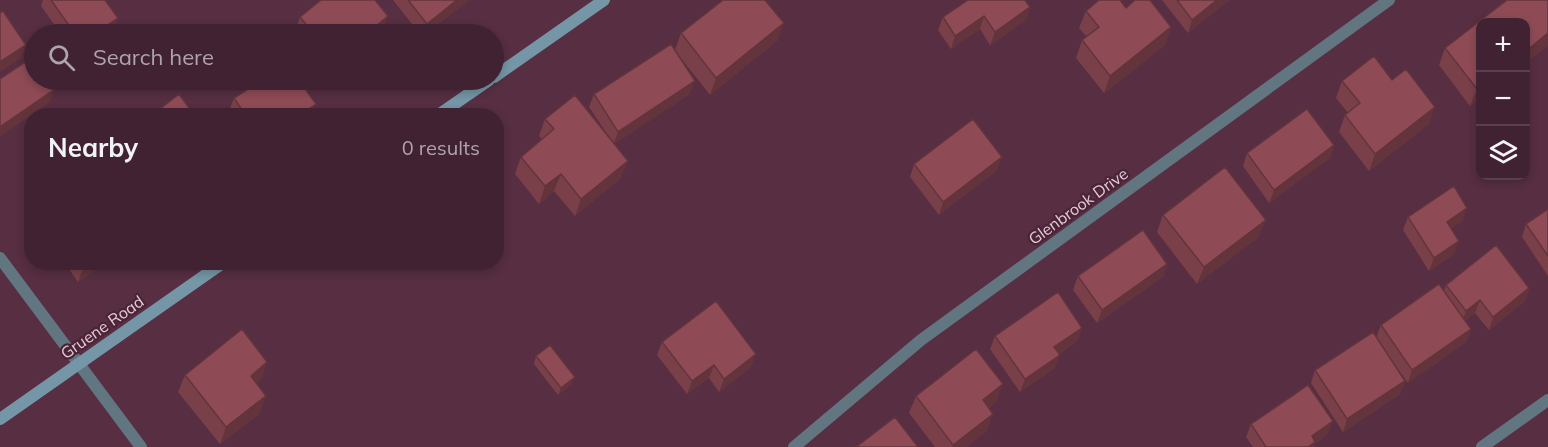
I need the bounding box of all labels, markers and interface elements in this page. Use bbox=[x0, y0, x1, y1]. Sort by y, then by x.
map controls bbox=[1476, 18, 1530, 180]
button: + bbox=[1476, 18, 1530, 72]
search box bbox=[24, 24, 504, 90]
icon: search bbox=[45, 41, 78, 74]
text: Search here bbox=[93, 43, 214, 71]
button: − bbox=[1476, 72, 1530, 126]
button: layers bbox=[1476, 126, 1530, 180]
text: Nearby bbox=[48, 131, 138, 164]
text: 0 results bbox=[402, 135, 480, 160]
street label: Glenbrook Drive bbox=[1024, 163, 1132, 249]
street label: Gruene Road bbox=[57, 291, 147, 363]

